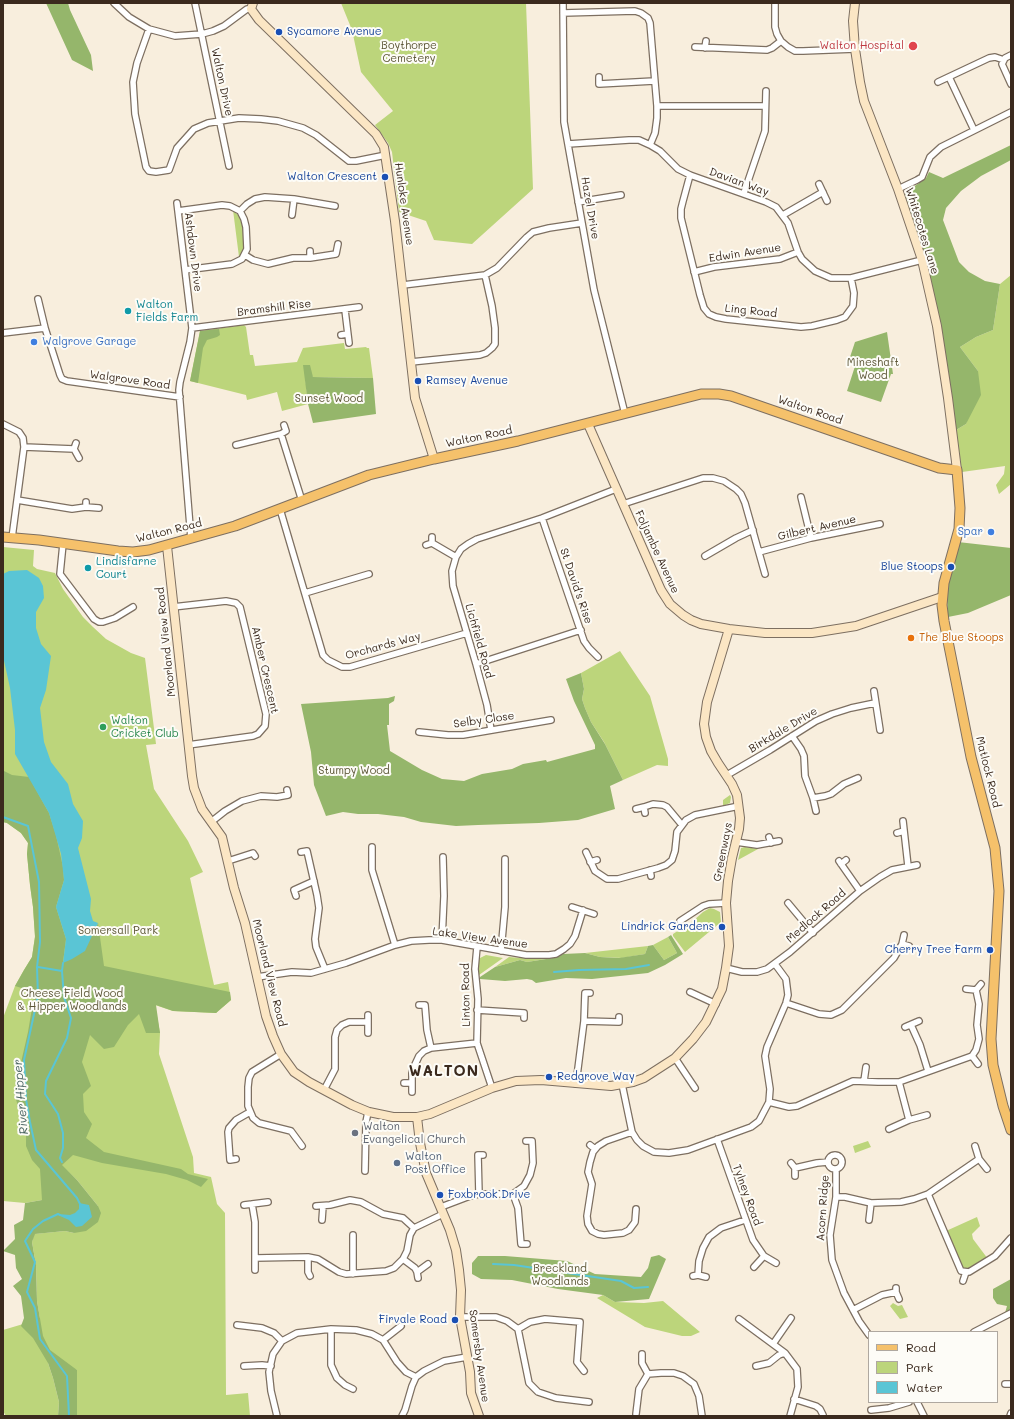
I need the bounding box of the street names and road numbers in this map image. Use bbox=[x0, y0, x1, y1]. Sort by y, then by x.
street label: Walton Drive bbox=[208, 47, 236, 117]
street label: Hunloke Avenue bbox=[392, 162, 416, 246]
street label: Davian Way bbox=[707, 165, 771, 199]
street label: Hazel Drive bbox=[578, 176, 602, 240]
street label: Whitecotes Lane bbox=[903, 186, 941, 276]
street label: Ashdown Drive bbox=[182, 212, 204, 292]
street label: Edwin Avenue bbox=[708, 241, 782, 265]
street label: Bramshill Rise bbox=[236, 297, 312, 319]
street label: Ling Road bbox=[724, 302, 778, 320]
street label: Walgrove Road bbox=[89, 368, 171, 392]
street label: Walton Road bbox=[776, 393, 844, 427]
street label: Walton Road bbox=[445, 424, 513, 450]
street label: Foljambe Avenue bbox=[632, 508, 682, 596]
street label: Gilbert Avenue bbox=[777, 513, 857, 543]
street label: Walton Road bbox=[135, 516, 203, 546]
street label: St David's Rise bbox=[557, 547, 595, 625]
street label: Moorland View Road bbox=[154, 586, 178, 698]
street label: Lichfield Road bbox=[462, 602, 496, 680]
street label: Amber Crescent bbox=[249, 625, 281, 715]
street label: Orchards Way bbox=[344, 630, 422, 662]
street label: Birkdale Drive bbox=[746, 704, 820, 756]
street label: Selby Close bbox=[453, 709, 515, 731]
street label: Matlock Road bbox=[973, 735, 1003, 809]
street label: Greenways bbox=[711, 821, 735, 883]
street label: Medlock Road bbox=[783, 886, 849, 946]
street label: Moorland View Road bbox=[249, 918, 289, 1028]
street label: Lake View Avenue bbox=[431, 925, 529, 951]
street label: Linton Road bbox=[459, 963, 473, 1027]
street label: Tylney Road bbox=[730, 1163, 764, 1227]
street label: Acorn Ridge bbox=[814, 1174, 832, 1242]
street label: Somersby Avenue bbox=[466, 1309, 492, 1403]

